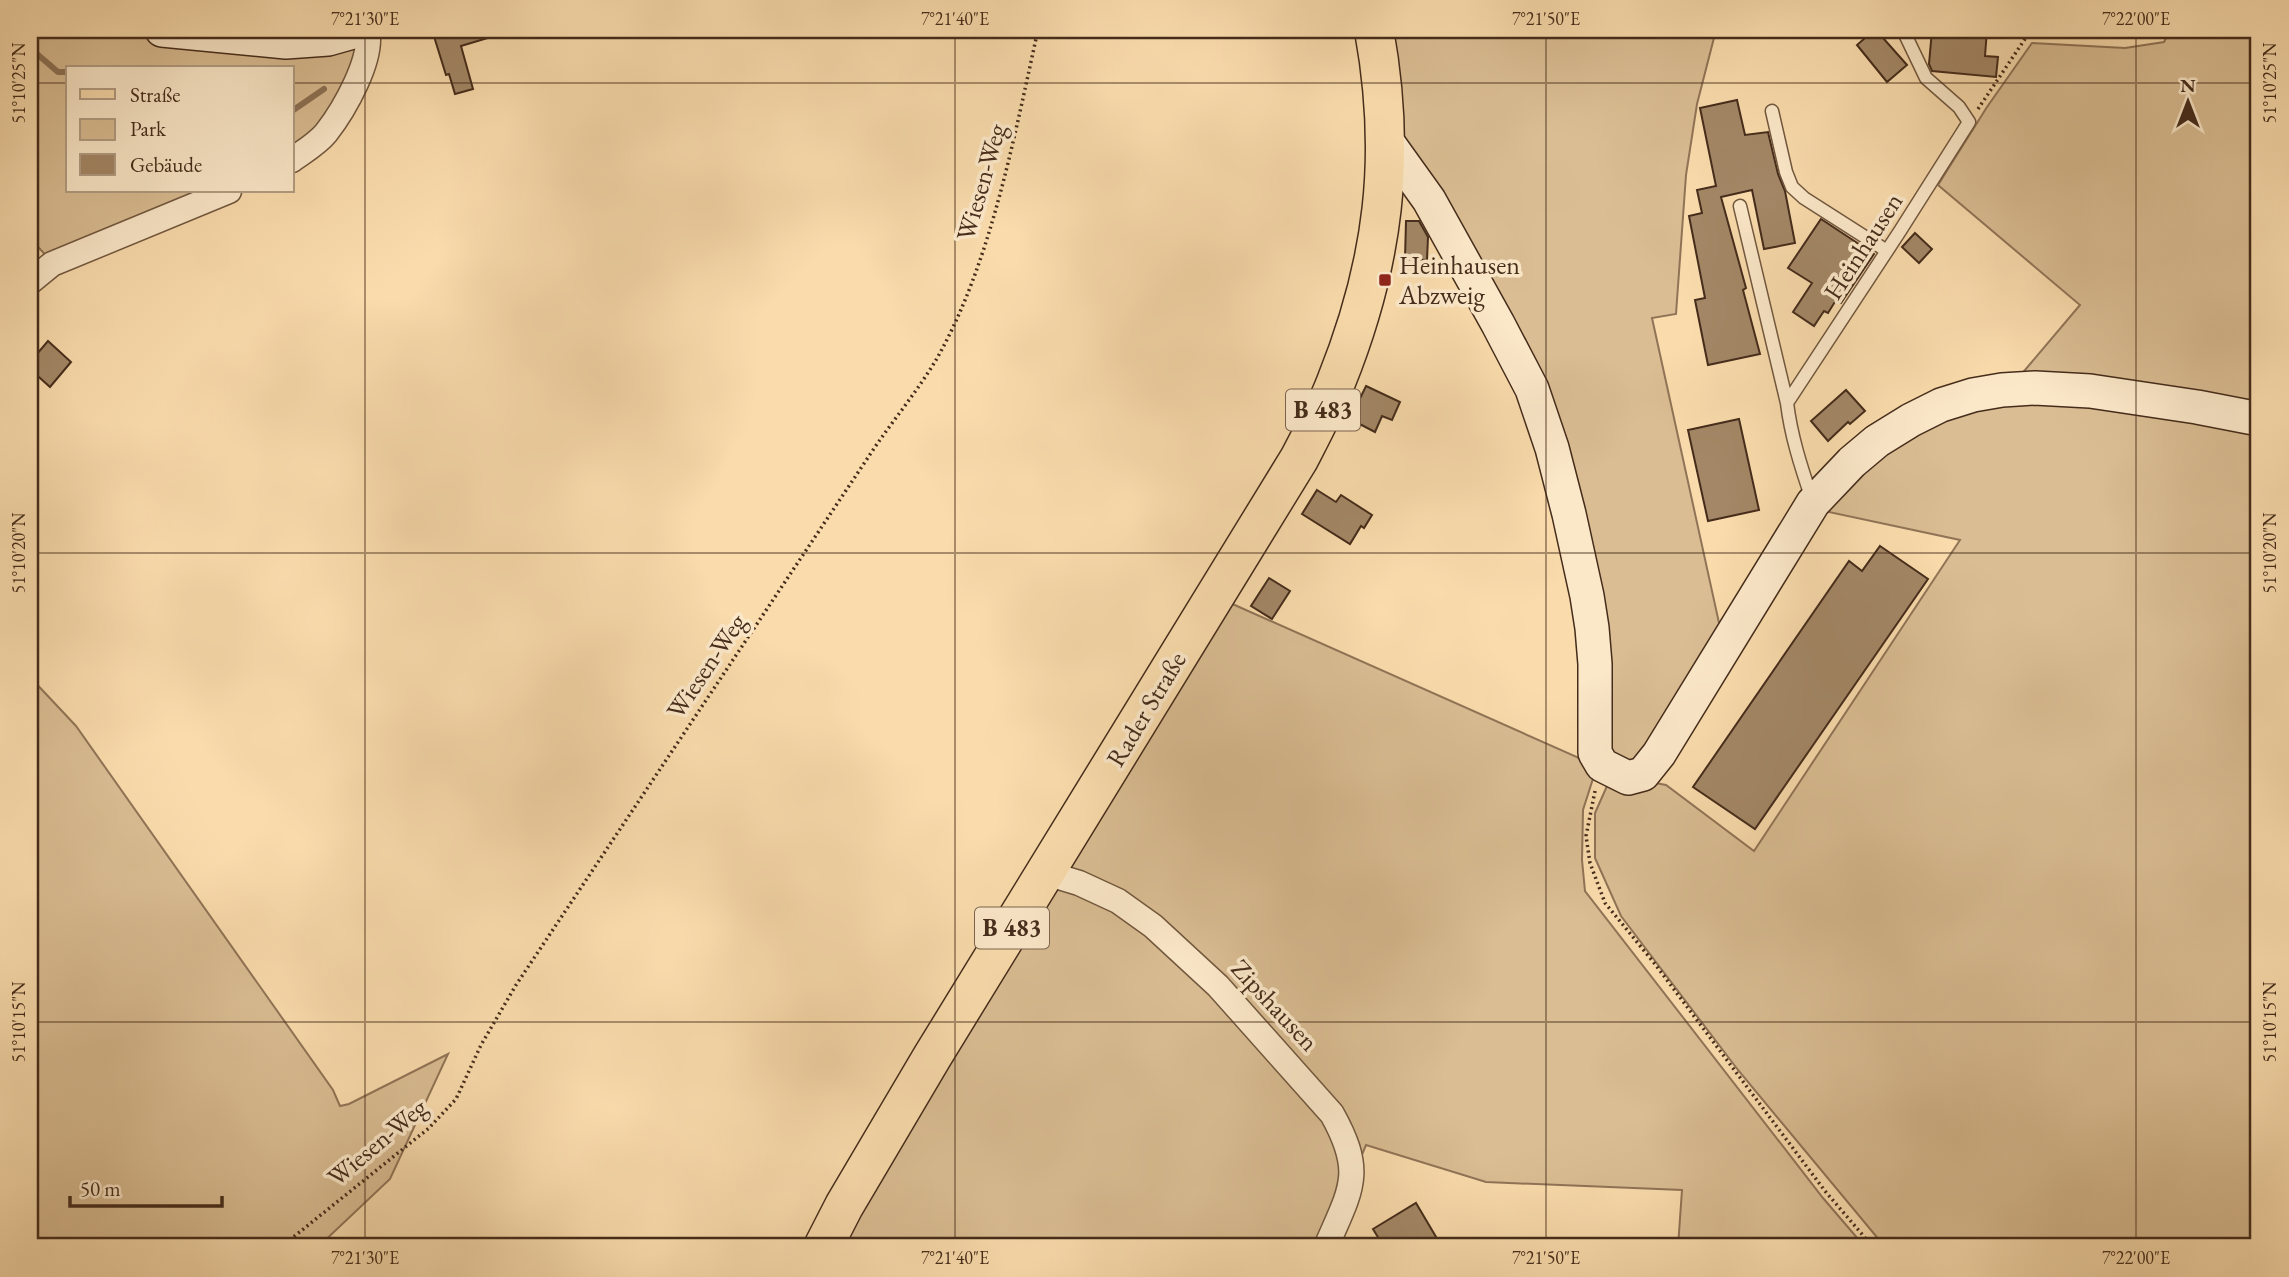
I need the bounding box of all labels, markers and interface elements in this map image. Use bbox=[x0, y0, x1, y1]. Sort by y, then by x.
text: 7°21'30"E bbox=[331, 7, 399, 30]
text: 7°21'40"E bbox=[921, 7, 989, 30]
text: 7°21'50"E bbox=[1512, 7, 1580, 30]
text: 7°22'00"E bbox=[2102, 7, 2170, 30]
text: 51°10'25"N bbox=[7, 42, 30, 123]
text: 51°10'25"N bbox=[2258, 42, 2281, 123]
legend bbox=[66, 66, 294, 192]
north arrow bbox=[2152, 66, 2222, 136]
text: N bbox=[2180, 73, 2196, 98]
text: Straße bbox=[130, 81, 181, 108]
text: Park bbox=[130, 115, 167, 142]
street label: Wiesen-Weg bbox=[948, 119, 1014, 244]
text: Gebäude bbox=[130, 151, 202, 178]
street label: Heinhausen bbox=[1816, 186, 1910, 306]
place label: Heinhausen Abzweig bbox=[1398, 248, 1520, 312]
marker: Heinhausen Abzweig bbox=[1377, 272, 1393, 288]
road number: B 483 bbox=[1286, 390, 1360, 430]
text: 51°10'20"N bbox=[7, 512, 30, 593]
text: 51°10'20"N bbox=[2258, 512, 2281, 593]
street label: Wiesen-Weg bbox=[658, 606, 754, 725]
street label: Rader Straße bbox=[1098, 645, 1194, 773]
road number: B 483 bbox=[975, 908, 1049, 948]
street label: Zipshausen bbox=[1224, 952, 1326, 1058]
text: 51°10'15"N bbox=[7, 981, 30, 1062]
text: 51°10'15"N bbox=[2258, 981, 2281, 1062]
street label: Wiesen-Weg bbox=[320, 1090, 434, 1194]
scale bar bbox=[70, 1165, 222, 1209]
text: 50 m bbox=[80, 1175, 121, 1202]
text: 7°21'30"E bbox=[331, 1246, 399, 1269]
text: 7°21'40"E bbox=[921, 1246, 989, 1269]
text: 7°21'50"E bbox=[1512, 1246, 1580, 1269]
text: 7°22'00"E bbox=[2102, 1246, 2170, 1269]

